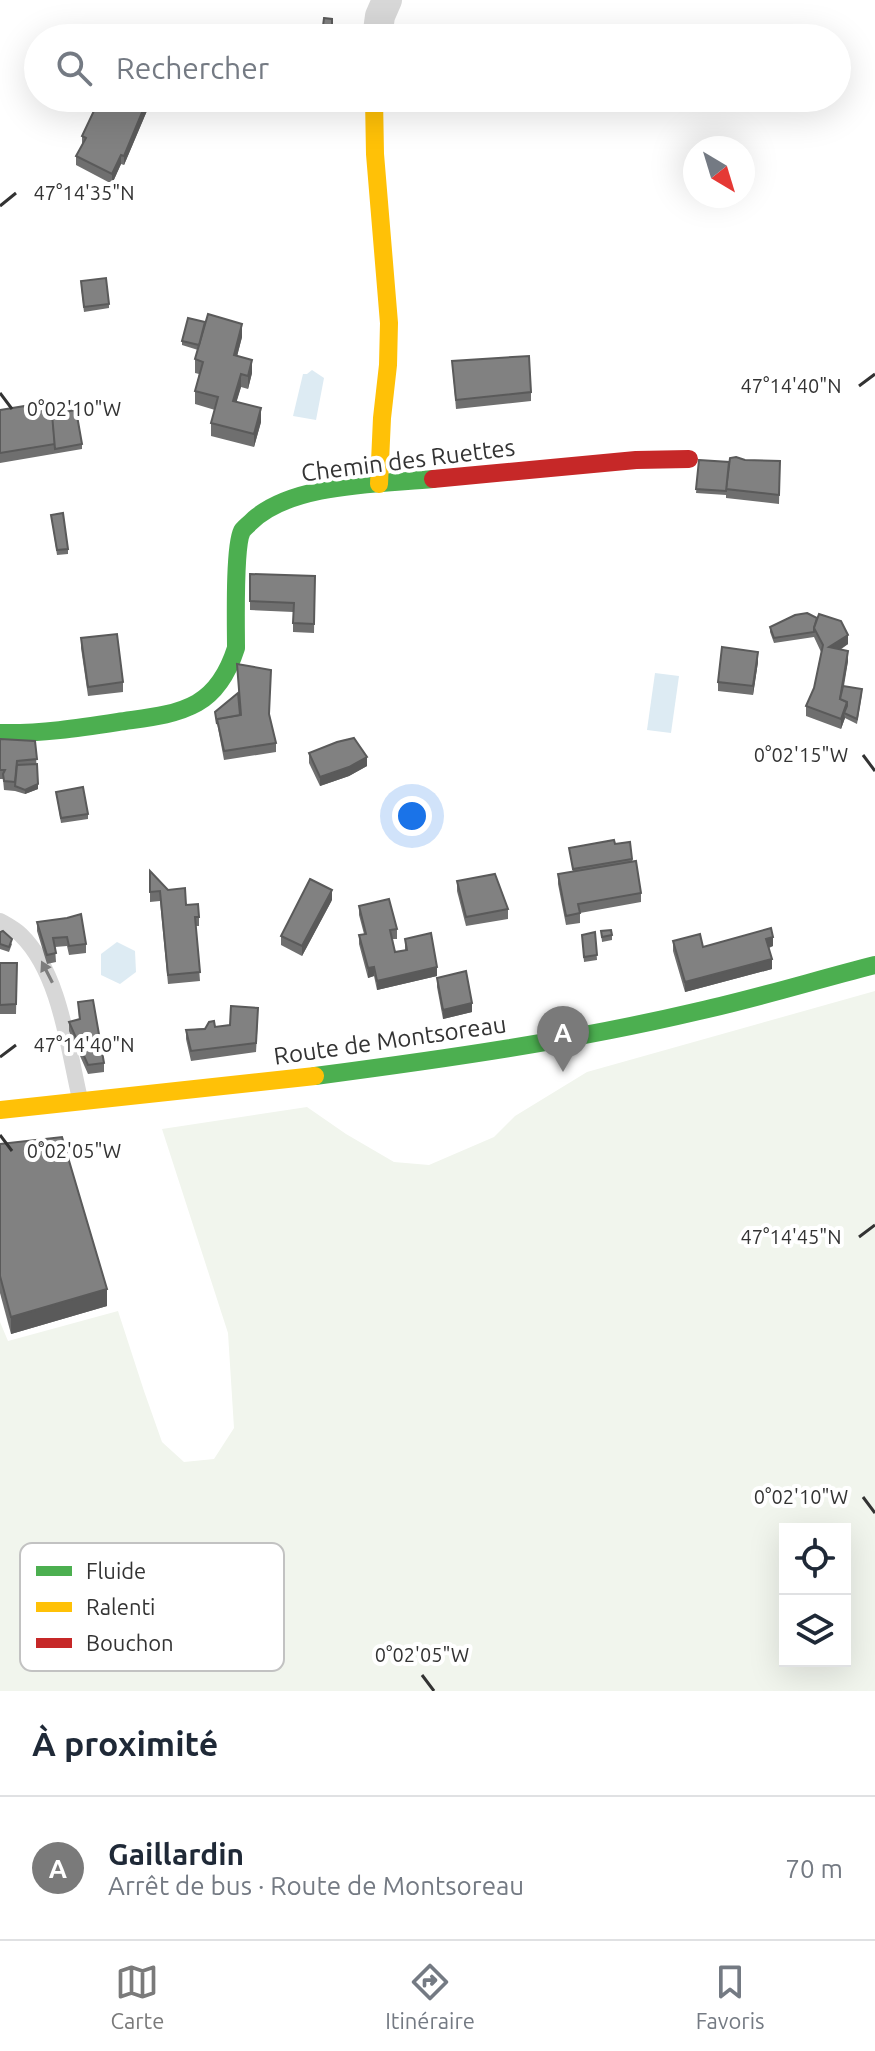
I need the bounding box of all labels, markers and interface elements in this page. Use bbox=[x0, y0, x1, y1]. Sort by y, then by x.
search box bbox=[24, 24, 851, 112]
icon: search bbox=[52, 46, 96, 90]
text: Rechercher bbox=[116, 51, 269, 85]
north arrow bbox=[683, 136, 755, 208]
text: 47°14'35"N bbox=[33, 181, 135, 204]
text: 47°14'40"N bbox=[740, 374, 842, 397]
text: 0°02'10"W bbox=[27, 397, 121, 420]
street label: Chemin des Ruettes bbox=[300, 433, 516, 487]
text: 0°02'15"W bbox=[754, 743, 848, 766]
your location bbox=[392, 796, 432, 836]
one-way arrow bbox=[40, 961, 53, 984]
pin: A bbox=[537, 1006, 589, 1072]
street label: Route de Montsoreau bbox=[272, 1010, 508, 1070]
text: 47°14'40"N bbox=[33, 1033, 135, 1056]
text: 0°02'05"W bbox=[27, 1139, 121, 1162]
text: 47°14'45"N bbox=[740, 1225, 842, 1248]
text: 0°02'10"W bbox=[754, 1485, 848, 1508]
map controls bbox=[779, 1523, 851, 1667]
button: locate bbox=[779, 1523, 851, 1595]
legend bbox=[20, 1543, 284, 1671]
text: Fluide bbox=[86, 1558, 146, 1583]
text: Ralenti bbox=[86, 1594, 155, 1619]
button: layers bbox=[779, 1595, 851, 1667]
text: Bouchon bbox=[86, 1630, 174, 1655]
text: 0°02'05"W bbox=[375, 1643, 469, 1666]
text: À proximité bbox=[32, 1724, 218, 1762]
text: Gaillardin bbox=[108, 1837, 244, 1871]
text: A bbox=[49, 1854, 67, 1883]
text: 70 m bbox=[785, 1854, 843, 1883]
text: Arrêt de bus · Route de Montsoreau bbox=[108, 1871, 524, 1900]
tab: Carte bbox=[110, 1960, 164, 2033]
tab: Itinéraire bbox=[385, 1960, 475, 2033]
tab: Favoris bbox=[696, 1960, 765, 2033]

